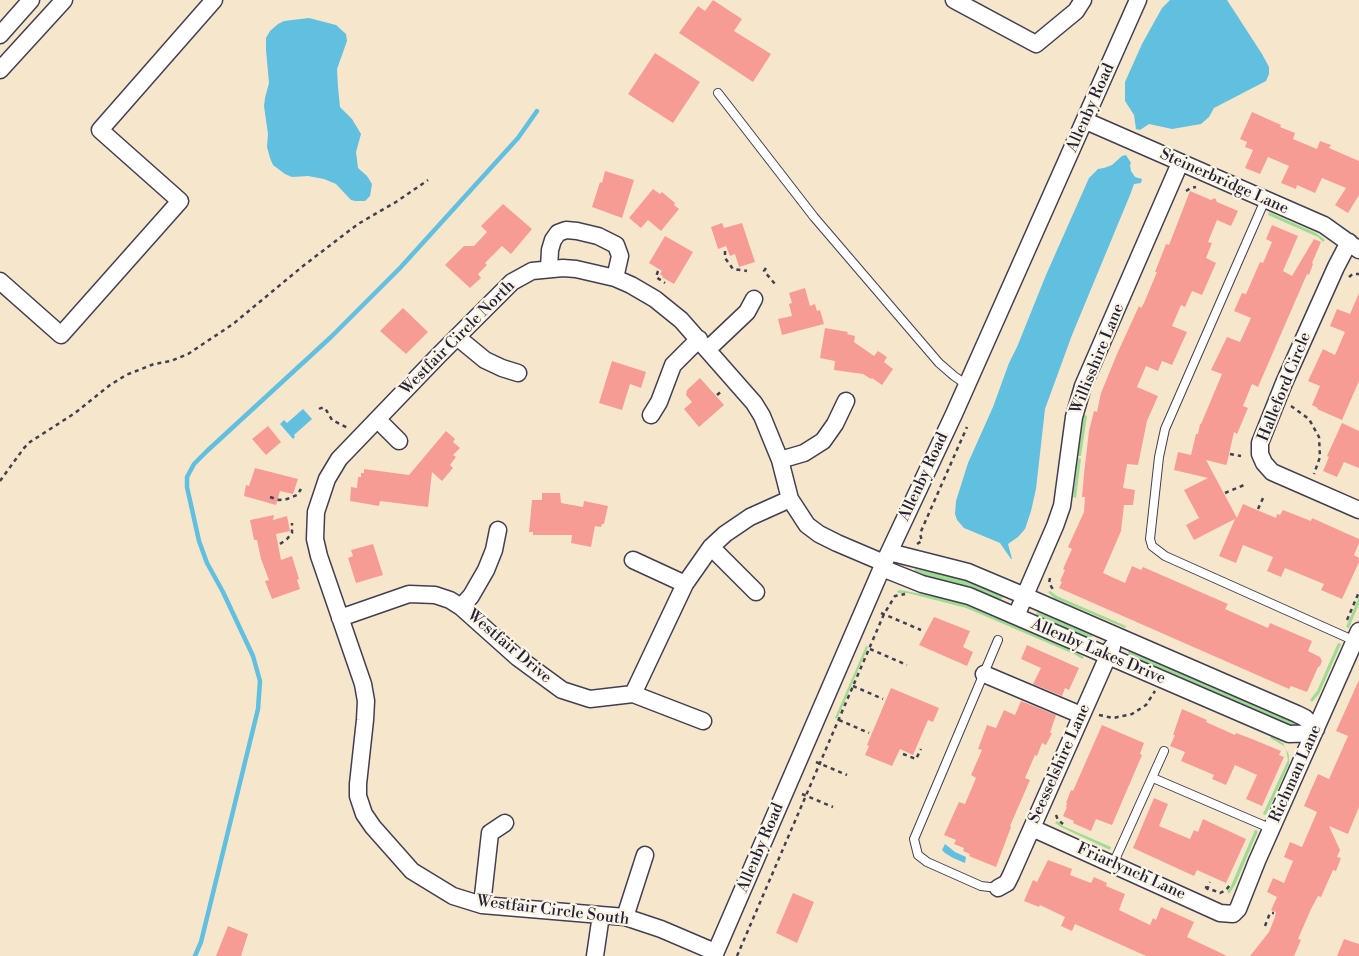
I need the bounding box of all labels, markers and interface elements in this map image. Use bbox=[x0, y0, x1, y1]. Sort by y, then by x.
street label: Allenby Road bbox=[1063, 61, 1119, 155]
street label: Steinerbridge Lane bbox=[1157, 145, 1291, 219]
street label: Westfair Circle North bbox=[397, 277, 519, 399]
street label: Willisshire Lane bbox=[1067, 301, 1129, 417]
street label: Halleford Circle bbox=[1254, 330, 1316, 444]
street label: Allenby Road bbox=[895, 430, 953, 524]
street label: Westfair Drive bbox=[463, 606, 555, 688]
street label: Allenby Lakes Drive bbox=[1028, 615, 1168, 689]
street label: Seesselshire Lane bbox=[1025, 701, 1095, 827]
street label: Richman Lane bbox=[1266, 722, 1326, 826]
street label: Allenby Road bbox=[734, 800, 788, 896]
street label: Friarlynch Lane bbox=[1074, 839, 1188, 905]
street label: Westfair Circle South bbox=[476, 892, 630, 930]

